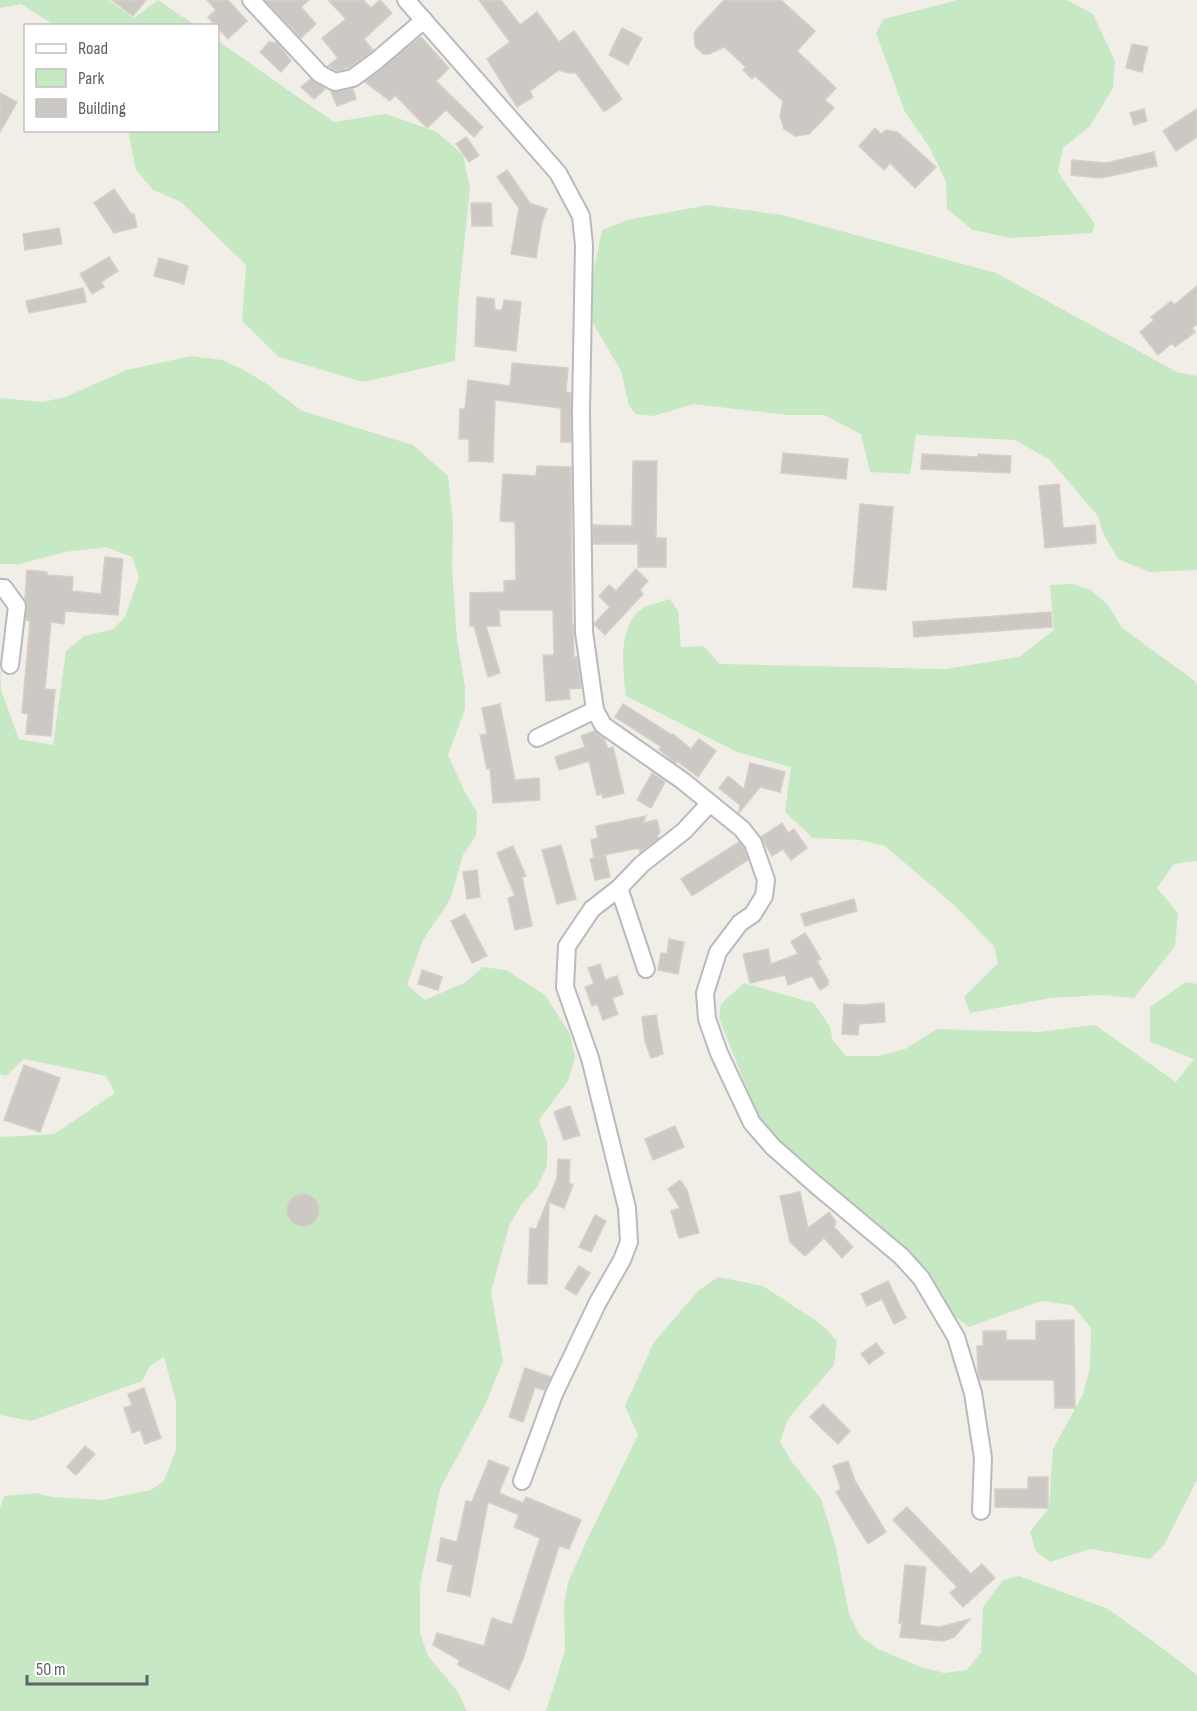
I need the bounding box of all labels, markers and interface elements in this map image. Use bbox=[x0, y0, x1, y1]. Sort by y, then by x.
legend bbox=[24, 24, 219, 132]
text: Road bbox=[78, 38, 108, 59]
text: Park bbox=[78, 68, 104, 89]
text: Building bbox=[78, 98, 126, 119]
scale bar bbox=[27, 1648, 147, 1686]
text: 50 m bbox=[36, 1659, 66, 1680]

